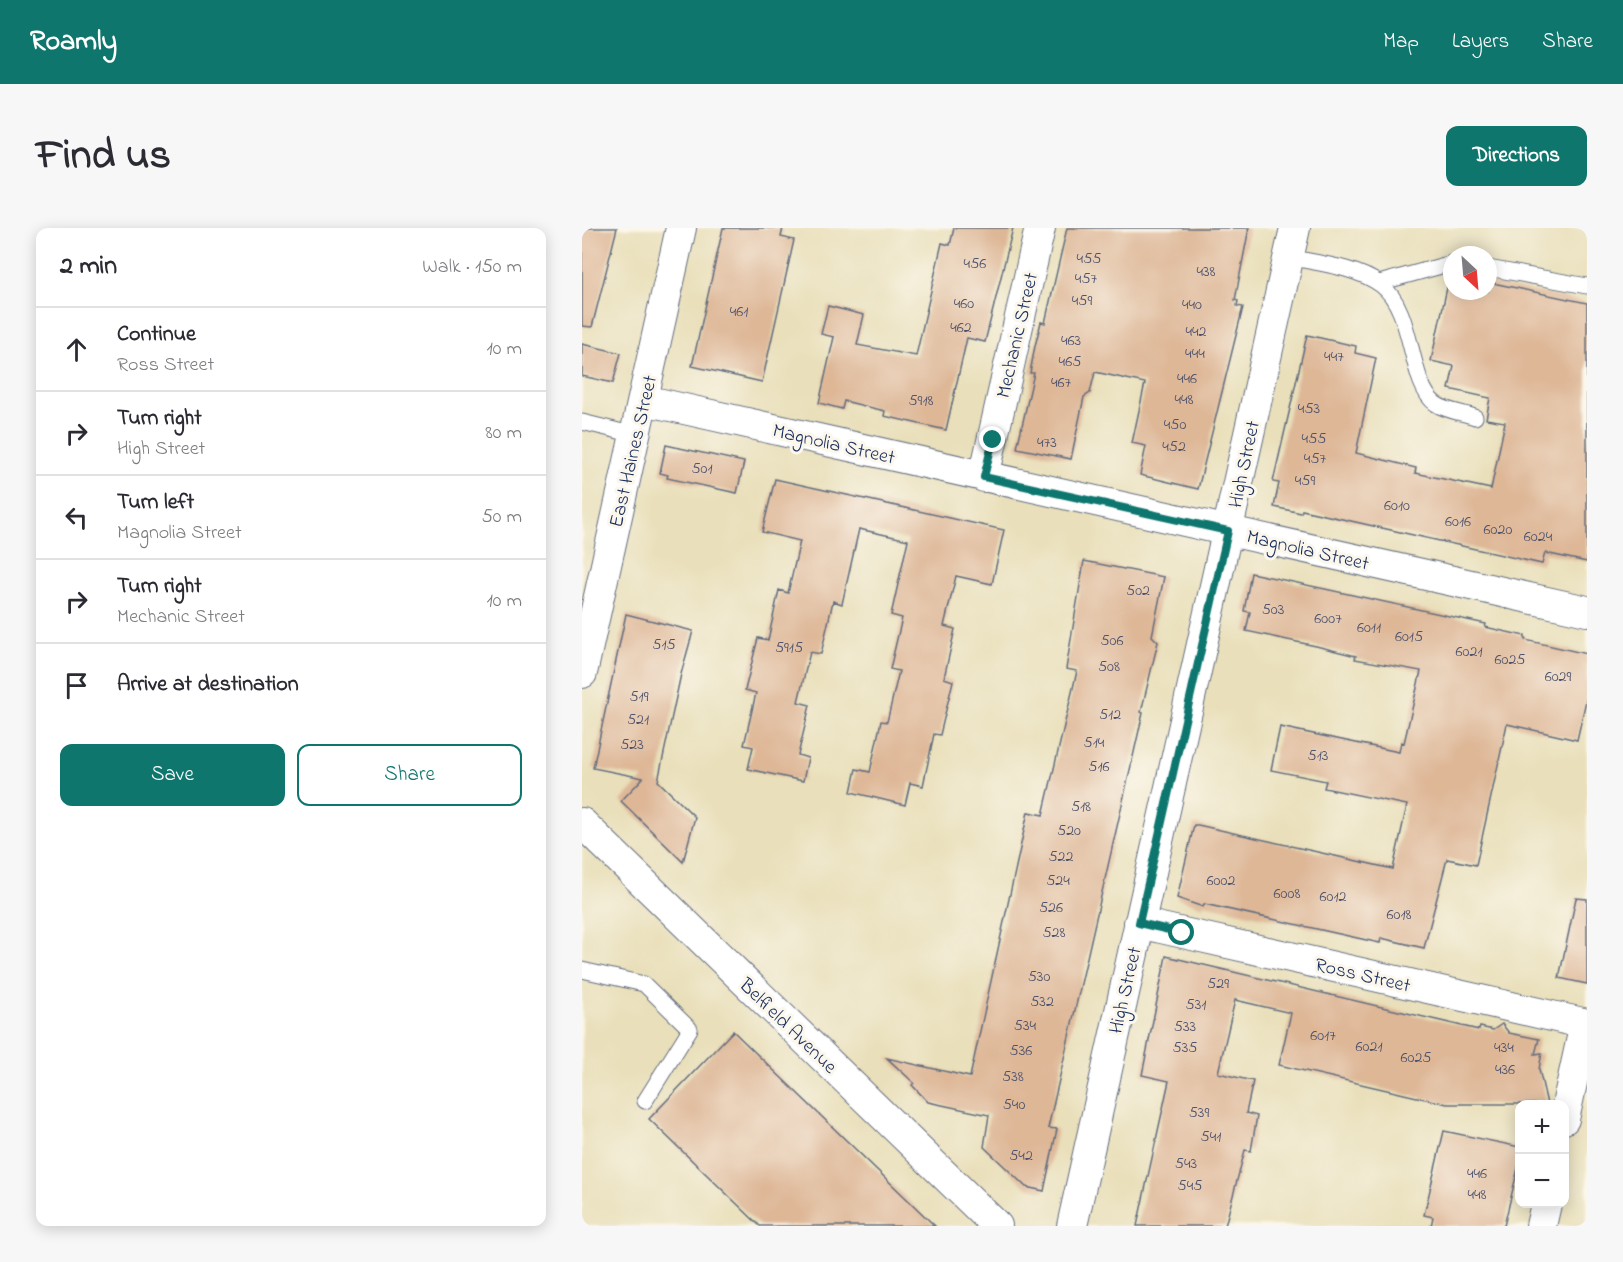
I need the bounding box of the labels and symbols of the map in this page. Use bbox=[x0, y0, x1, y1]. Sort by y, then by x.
north arrow bbox=[1443, 246, 1497, 300]
house number: 455 bbox=[1077, 247, 1101, 271]
house number: 456 bbox=[964, 252, 986, 276]
house number: 438 bbox=[1196, 260, 1216, 284]
house number: 457 bbox=[1075, 267, 1098, 291]
street label: Mechanic Street bbox=[990, 270, 1047, 401]
house number: 459 bbox=[1072, 289, 1092, 313]
house number: 460 bbox=[954, 292, 974, 316]
house number: 440 bbox=[1182, 293, 1202, 317]
house number: 461 bbox=[730, 300, 748, 324]
house number: 462 bbox=[950, 316, 972, 340]
house number: 442 bbox=[1185, 320, 1207, 344]
house number: 463 bbox=[1061, 329, 1081, 353]
house number: 444 bbox=[1185, 342, 1205, 366]
house number: 447 bbox=[1324, 345, 1344, 369]
house number: 465 bbox=[1059, 350, 1081, 374]
house number: 446 bbox=[1177, 367, 1197, 391]
house number: 467 bbox=[1051, 371, 1072, 395]
street label: East Haines Street bbox=[603, 372, 666, 530]
house number: 448 bbox=[1174, 388, 1194, 412]
house number: 5918 bbox=[908, 389, 934, 413]
house number: 453 bbox=[1298, 397, 1320, 421]
house number: 450 bbox=[1164, 413, 1186, 437]
street label: Magnolia Street bbox=[769, 417, 898, 475]
street label: High Street bbox=[1222, 418, 1270, 511]
route end bbox=[979, 426, 1005, 452]
house number: 455 bbox=[1302, 427, 1326, 451]
house number: 473 bbox=[1037, 431, 1057, 455]
house number: 452 bbox=[1162, 435, 1186, 459]
house number: 457 bbox=[1304, 447, 1327, 471]
house number: 501 bbox=[691, 457, 713, 481]
house number: 459 bbox=[1295, 469, 1315, 493]
house number: 6010 bbox=[1384, 494, 1410, 518]
house number: 6016 bbox=[1445, 510, 1471, 534]
house number: 6020 bbox=[1484, 518, 1512, 542]
street label: Magnolia Street bbox=[1243, 523, 1372, 581]
house number: 6024 bbox=[1524, 525, 1553, 549]
house number: 502 bbox=[1126, 579, 1150, 603]
house number: 503 bbox=[1262, 598, 1284, 622]
house number: 6007 bbox=[1314, 607, 1342, 631]
house number: 6011 bbox=[1357, 616, 1381, 640]
house number: 6015 bbox=[1395, 625, 1423, 649]
house number: 506 bbox=[1100, 629, 1124, 653]
house number: 515 bbox=[652, 633, 676, 657]
house number: 5915 bbox=[775, 636, 803, 660]
house number: 6021 bbox=[1456, 640, 1483, 664]
house number: 6025 bbox=[1494, 648, 1526, 672]
house number: 508 bbox=[1098, 655, 1120, 679]
house number: 6029 bbox=[1545, 665, 1572, 689]
house number: 519 bbox=[629, 685, 649, 709]
house number: 512 bbox=[1099, 703, 1121, 727]
house number: 521 bbox=[627, 708, 649, 732]
house number: 514 bbox=[1084, 731, 1105, 755]
house number: 523 bbox=[620, 733, 644, 757]
house number: 513 bbox=[1308, 744, 1328, 768]
house number: 516 bbox=[1088, 755, 1110, 779]
house number: 518 bbox=[1071, 795, 1091, 819]
house number: 520 bbox=[1057, 819, 1081, 843]
house number: 522 bbox=[1048, 845, 1074, 869]
house number: 524 bbox=[1046, 869, 1070, 893]
house number: 6002 bbox=[1207, 869, 1235, 893]
house number: 6008 bbox=[1274, 882, 1300, 906]
house number: 6012 bbox=[1320, 885, 1347, 909]
house number: 526 bbox=[1039, 896, 1063, 920]
house number: 6018 bbox=[1386, 903, 1412, 927]
route start bbox=[1168, 919, 1194, 945]
house number: 528 bbox=[1042, 921, 1066, 945]
street label: High Street bbox=[1102, 944, 1152, 1037]
street label: Ross Street bbox=[1312, 951, 1413, 1002]
house number: 530 bbox=[1028, 965, 1050, 989]
street label: Belfield Avenue bbox=[731, 972, 843, 1081]
house number: 529 bbox=[1207, 972, 1229, 996]
house number: 532 bbox=[1030, 990, 1054, 1014]
house number: 531 bbox=[1186, 993, 1206, 1017]
house number: 534 bbox=[1014, 1014, 1037, 1038]
house number: 533 bbox=[1174, 1015, 1196, 1039]
house number: 6017 bbox=[1310, 1024, 1336, 1048]
house number: 6021 bbox=[1356, 1035, 1383, 1059]
house number: 535 bbox=[1173, 1036, 1197, 1060]
house number: 434 bbox=[1494, 1036, 1514, 1060]
house number: 536 bbox=[1010, 1039, 1032, 1063]
house number: 6025 bbox=[1400, 1046, 1432, 1070]
house number: 436 bbox=[1495, 1058, 1515, 1082]
house number: 538 bbox=[1002, 1065, 1024, 1089]
house number: 540 bbox=[1003, 1093, 1025, 1117]
house number: 539 bbox=[1189, 1101, 1209, 1125]
house number: 541 bbox=[1201, 1125, 1221, 1149]
house number: 542 bbox=[1009, 1144, 1033, 1168]
house number: 543 bbox=[1175, 1152, 1197, 1176]
house number: 446 bbox=[1467, 1162, 1487, 1186]
house number: 545 bbox=[1178, 1174, 1202, 1198]
house number: 448 bbox=[1467, 1183, 1487, 1207]

